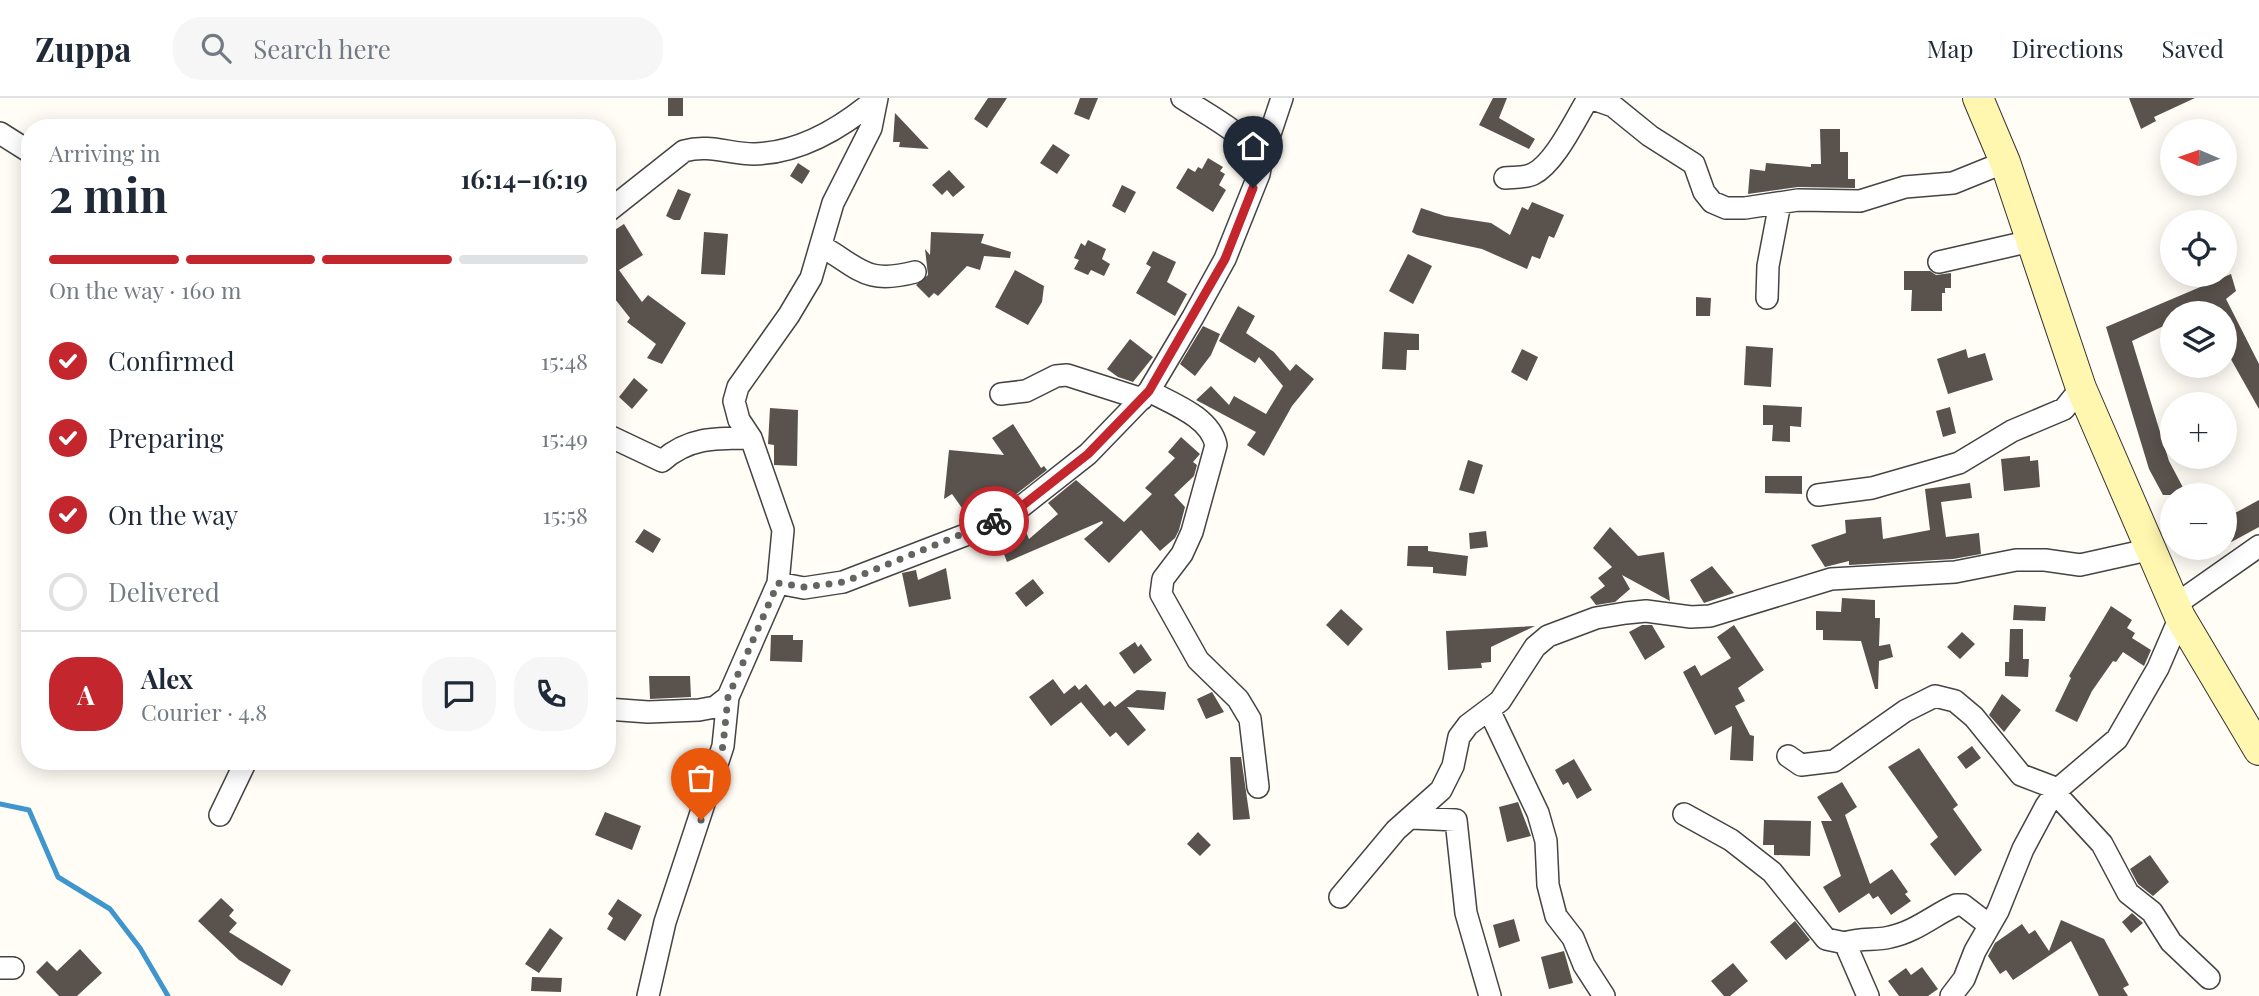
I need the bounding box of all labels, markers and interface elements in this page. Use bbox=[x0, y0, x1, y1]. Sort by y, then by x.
search box bbox=[173, 17, 663, 80]
text: Zuppa bbox=[35, 26, 131, 70]
icon: search bbox=[197, 29, 235, 67]
text: Search here bbox=[253, 31, 391, 66]
text: Map bbox=[1927, 32, 1973, 64]
text: Directions bbox=[2011, 32, 2124, 64]
text: Saved bbox=[2162, 32, 2224, 64]
pin bbox=[1223, 116, 1283, 188]
north arrow bbox=[2160, 119, 2236, 196]
map controls bbox=[2160, 119, 2237, 560]
icon: home bbox=[1234, 127, 1272, 165]
text: Arriving in bbox=[49, 137, 161, 168]
text: 16:14–16:19 bbox=[460, 161, 588, 196]
text: 2 min bbox=[49, 163, 168, 225]
button: locate bbox=[2160, 210, 2237, 287]
text: On the way · 160 m bbox=[49, 274, 241, 305]
button: layers bbox=[2160, 301, 2237, 378]
icon: check bbox=[49, 342, 87, 380]
text: Confirmed bbox=[108, 343, 235, 378]
text: 15:48 bbox=[541, 345, 588, 376]
button: + bbox=[2160, 392, 2237, 469]
icon: check bbox=[49, 419, 87, 457]
text: Preparing bbox=[108, 420, 224, 455]
text: 15:49 bbox=[541, 422, 588, 453]
button: − bbox=[2160, 483, 2237, 560]
courier bbox=[959, 486, 1029, 556]
icon: check bbox=[49, 496, 87, 534]
text: On the way bbox=[108, 497, 238, 532]
text: 15:58 bbox=[543, 499, 588, 530]
icon: bike bbox=[975, 502, 1013, 540]
text: Delivered bbox=[108, 574, 220, 609]
button: chat bbox=[422, 657, 496, 731]
button: phone bbox=[514, 657, 588, 731]
text: Alex bbox=[141, 661, 193, 696]
text: A bbox=[77, 677, 95, 712]
text: Courier · 4.8 bbox=[141, 696, 267, 727]
pin bbox=[671, 748, 731, 820]
icon: bag bbox=[682, 759, 720, 797]

